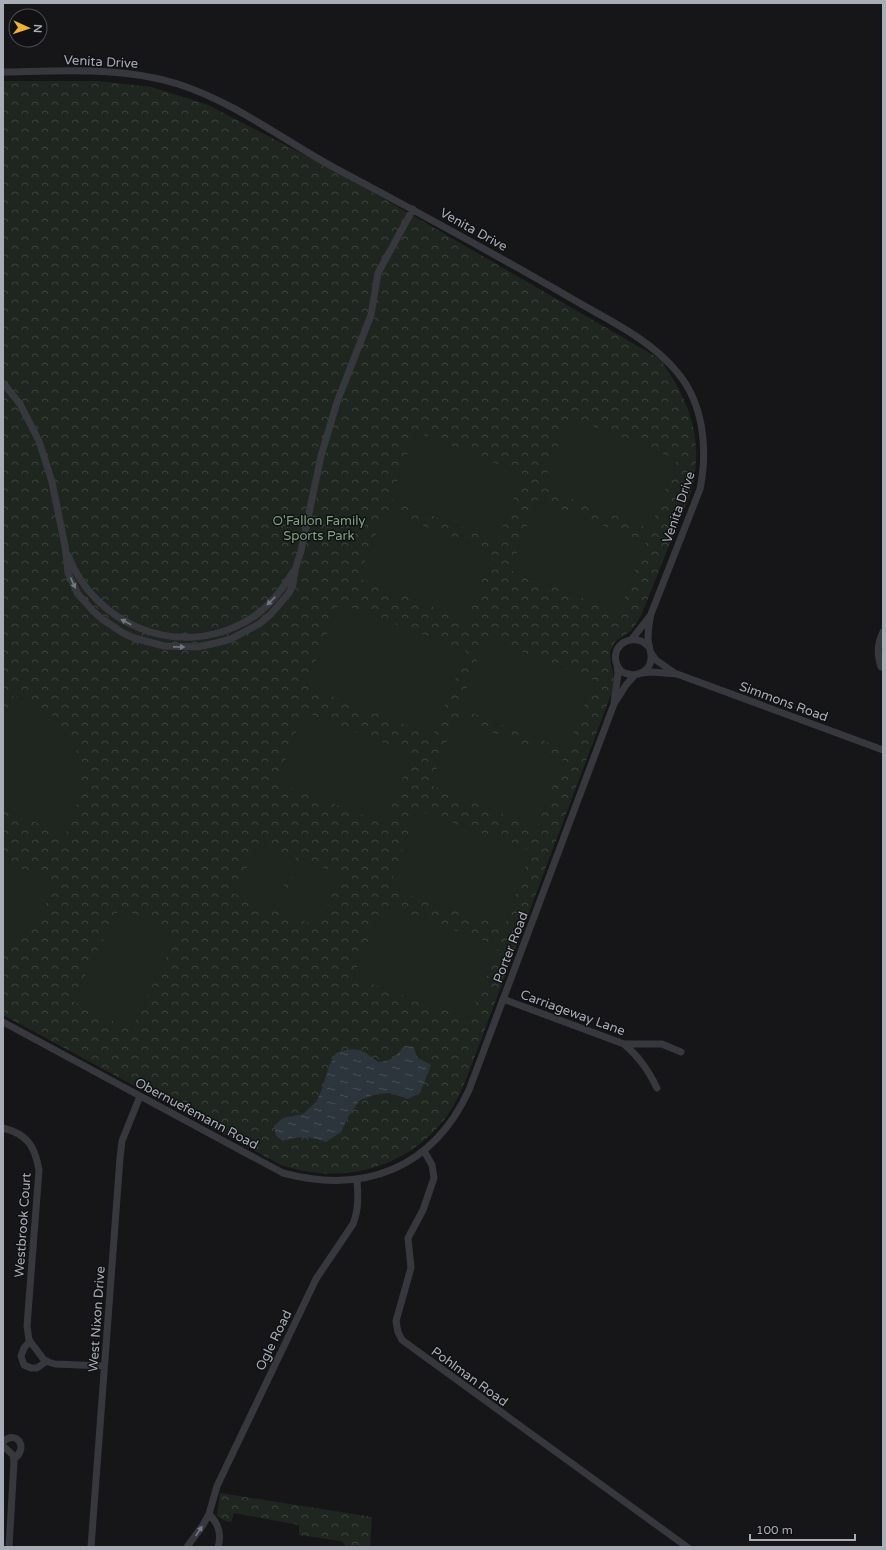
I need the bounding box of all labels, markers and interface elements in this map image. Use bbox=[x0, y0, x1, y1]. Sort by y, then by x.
north arrow bbox=[8, 8, 48, 48]
text: N bbox=[31, 24, 44, 33]
street label: Venita Drive bbox=[63, 52, 139, 72]
street label: Venita Drive bbox=[437, 205, 510, 255]
street label: Venita Drive bbox=[659, 470, 699, 545]
park label: O'Fallon Family Sports Park bbox=[273, 513, 365, 544]
one-way arrow bbox=[70, 578, 76, 589]
one-way arrow bbox=[266, 596, 276, 606]
one-way arrow bbox=[120, 619, 132, 625]
one-way arrow bbox=[173, 644, 186, 650]
street label: Simmons Road bbox=[737, 678, 830, 725]
street label: Porter Road bbox=[490, 910, 532, 985]
street label: Carriageway Lane bbox=[518, 987, 627, 1039]
street label: Obernuefemann Road bbox=[132, 1075, 261, 1153]
street label: Westbrook Court bbox=[11, 1172, 35, 1278]
street label: West Nixon Drive bbox=[85, 1266, 109, 1373]
street label: Ogle Road bbox=[252, 1308, 295, 1373]
street label: Pohlman Road bbox=[428, 1344, 511, 1410]
scale bar bbox=[750, 1516, 855, 1542]
text: 100 m bbox=[756, 1523, 793, 1537]
one-way arrow bbox=[195, 1526, 203, 1536]

